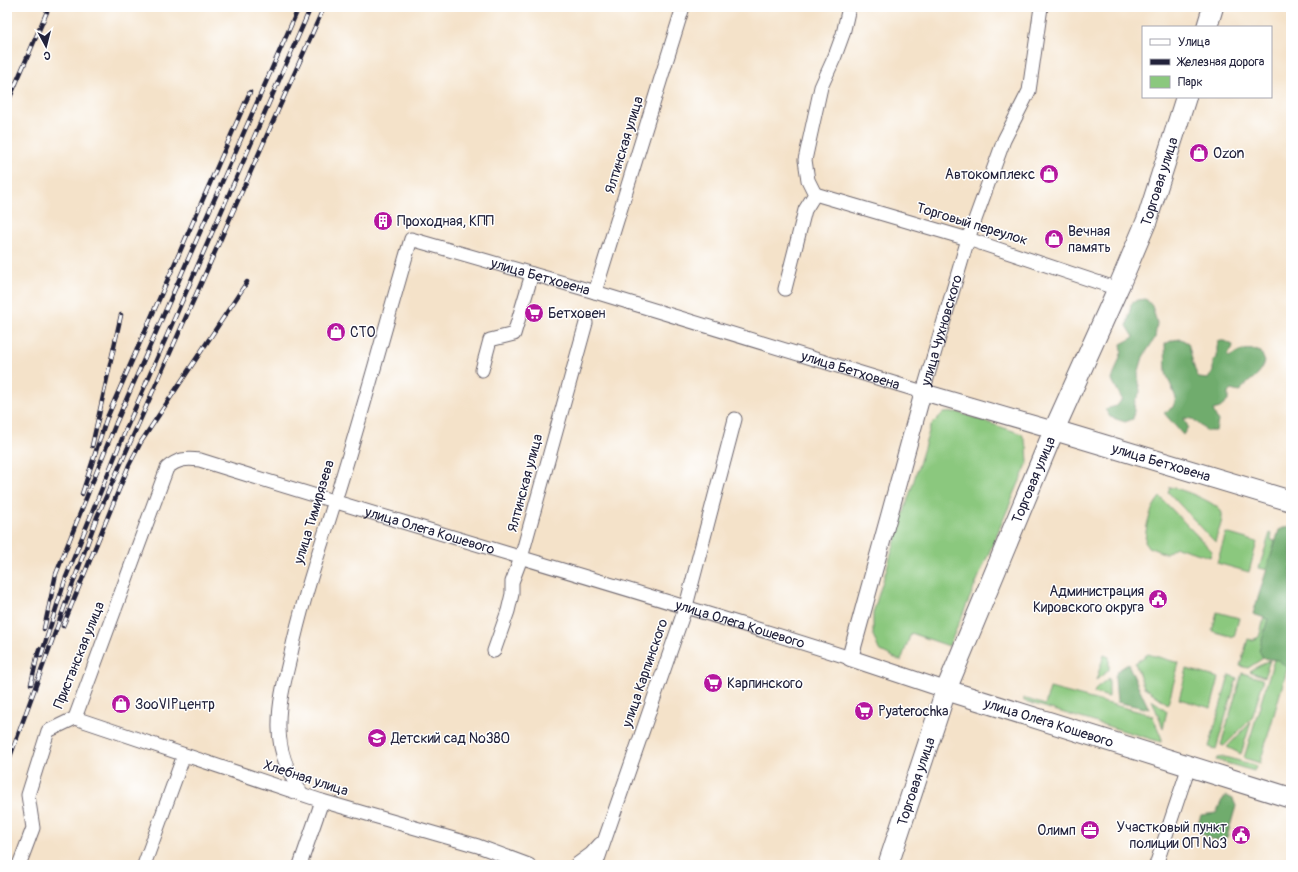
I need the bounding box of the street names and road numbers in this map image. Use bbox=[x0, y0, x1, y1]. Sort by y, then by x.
street label: Ялтинская улица bbox=[601, 94, 647, 196]
street label: Торговая улица bbox=[1137, 135, 1181, 229]
street label: Торговый переулок bbox=[914, 199, 1030, 249]
street label: улица Бетховена bbox=[488, 254, 592, 299]
street label: улица Чухновского bbox=[917, 272, 966, 389]
street label: улица Бетховена bbox=[798, 347, 902, 393]
street label: Ялтинская улица bbox=[504, 432, 546, 534]
street label: Торговая улица bbox=[1008, 434, 1059, 526]
street label: улица Бетховена bbox=[1109, 439, 1213, 485]
street label: улица Тимирязева bbox=[290, 458, 338, 567]
street label: улица Олега Кошевого bbox=[362, 502, 497, 558]
street label: улица Олега Кошевого bbox=[672, 595, 807, 652]
street label: Пристанская улица bbox=[50, 599, 108, 711]
street label: улица Карпинского bbox=[618, 616, 672, 730]
street label: улица Олега Кошевого bbox=[981, 694, 1116, 751]
street label: Торговая улица bbox=[893, 735, 938, 828]
street label: Хлебная улица bbox=[262, 756, 350, 800]

